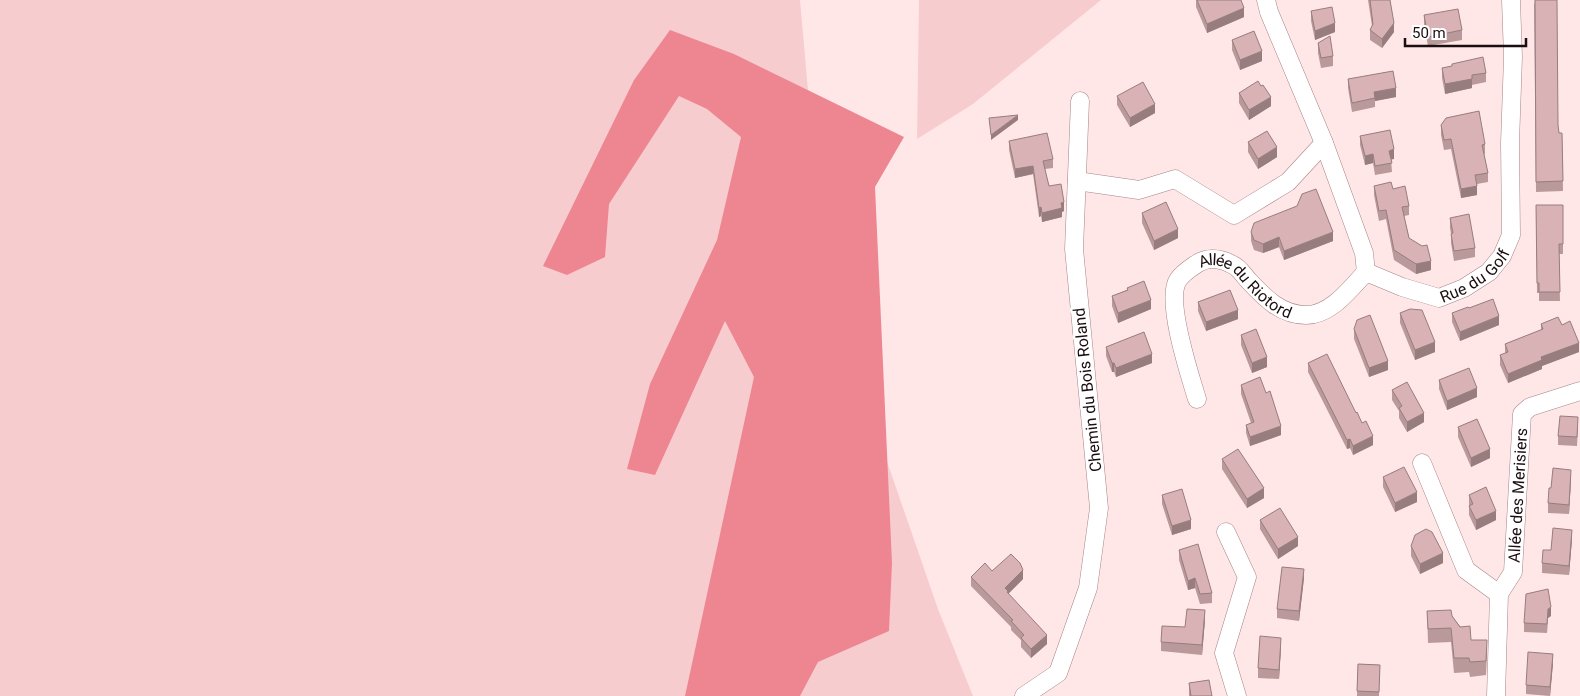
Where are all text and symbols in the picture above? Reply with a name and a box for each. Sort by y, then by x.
scale bar [1405,15,1526,47]
text: 50 m [1412,24,1446,42]
street label: Rue du Golf [1437,246,1514,307]
street label: Allée du Riotord [1196,250,1295,322]
street label: Chemin du Bois Roland [1069,307,1106,473]
street label: Allée des Merisiers [1505,427,1531,563]

